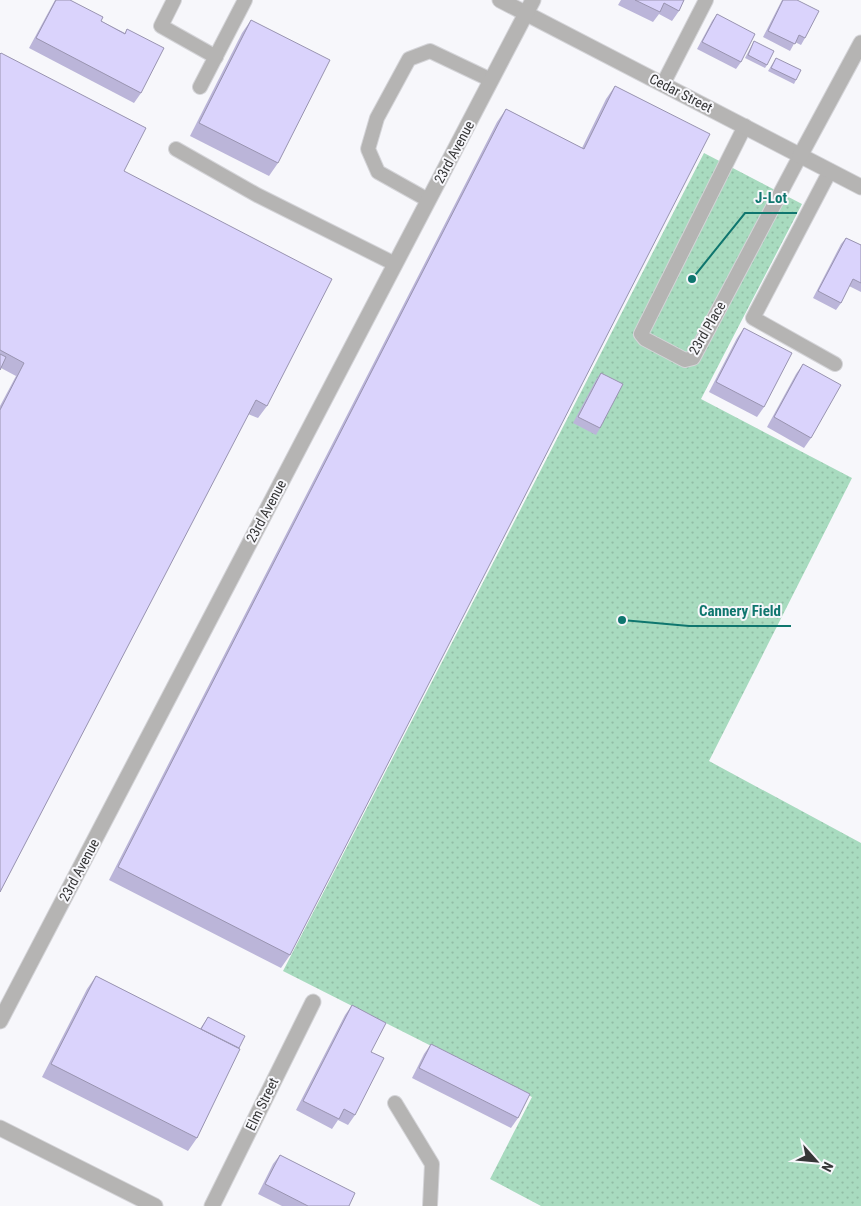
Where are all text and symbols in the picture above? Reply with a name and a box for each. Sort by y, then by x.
street label: Cedar Street [647,70,715,116]
street label: 23rd Avenue [431,118,477,186]
callout: J-Lot [745,183,797,213]
text: J-Lot [755,189,787,207]
street label: 23rd Place [685,298,729,357]
street label: 23rd Avenue [243,477,289,545]
callout: Cannery Field [689,596,791,626]
text: Cannery Field [699,602,781,620]
street label: 23rd Avenue [56,836,102,904]
street label: Elm Street [242,1075,282,1133]
north arrow [791,1136,841,1186]
text: N [819,1159,837,1174]

